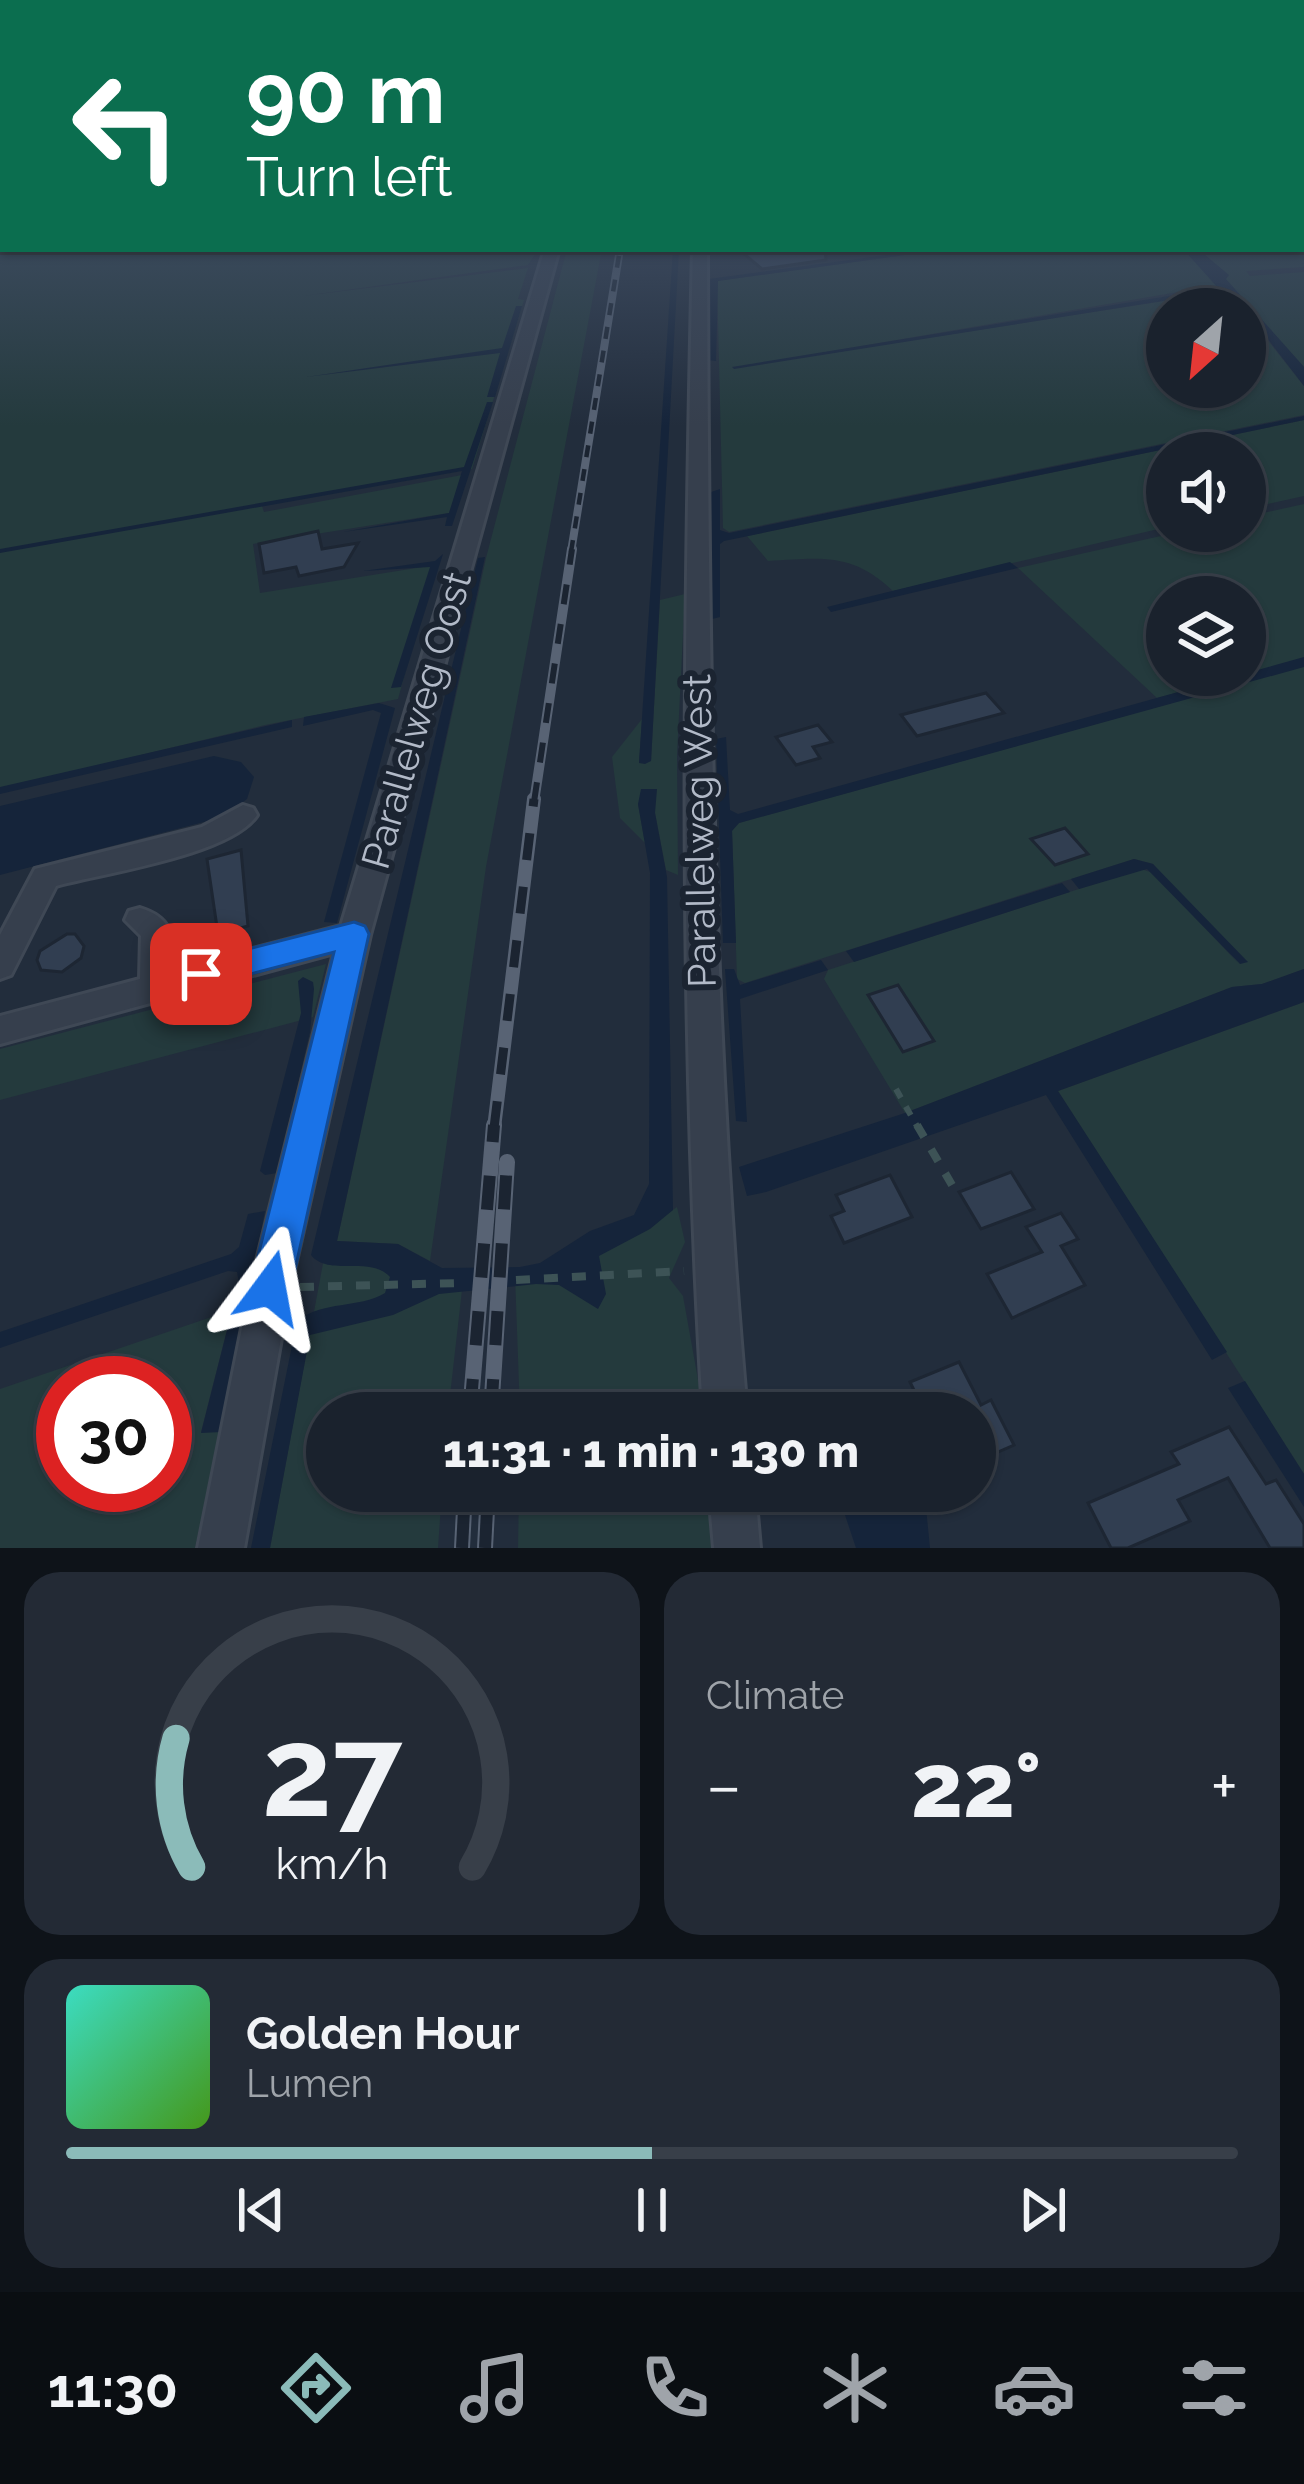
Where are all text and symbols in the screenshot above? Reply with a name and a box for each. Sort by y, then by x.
text: 90 m [246,44,445,143]
icon: left [48,48,204,204]
text: Turn left [246,145,453,209]
north arrow [1146,288,1266,408]
map controls [1146,288,1266,696]
button: sound [1146,432,1266,552]
street label: Parallelweg Oost [352,566,480,874]
button: layers [1146,576,1266,696]
street label: Parallelweg West [673,674,725,988]
pin [150,923,252,1025]
icon: arrive [168,941,234,1007]
position arrow [207,1225,333,1351]
speed limit sign: 30 [36,1356,192,1512]
text: 11:31 · 1 min · 130 m [443,1425,859,1478]
text: Climate [706,1672,844,1718]
text: 27 [262,1699,403,1845]
text: 22° [911,1732,1041,1838]
text: − [706,1747,742,1824]
text: + [1211,1747,1238,1824]
text: km/h [275,1838,389,1888]
text: Golden Hour [246,2007,520,2060]
text: Lumen [246,2060,373,2106]
icon: previous [228,2177,294,2243]
icon: pause [619,2177,685,2243]
icon: next [1010,2177,1076,2243]
icon: directions [274,2346,358,2430]
icon: music [453,2346,537,2430]
icon: phone [633,2346,717,2430]
icon: climate [813,2346,897,2430]
icon: car [992,2346,1076,2430]
icon: filters [1172,2346,1256,2430]
text: 11:30 [48,2356,178,2420]

